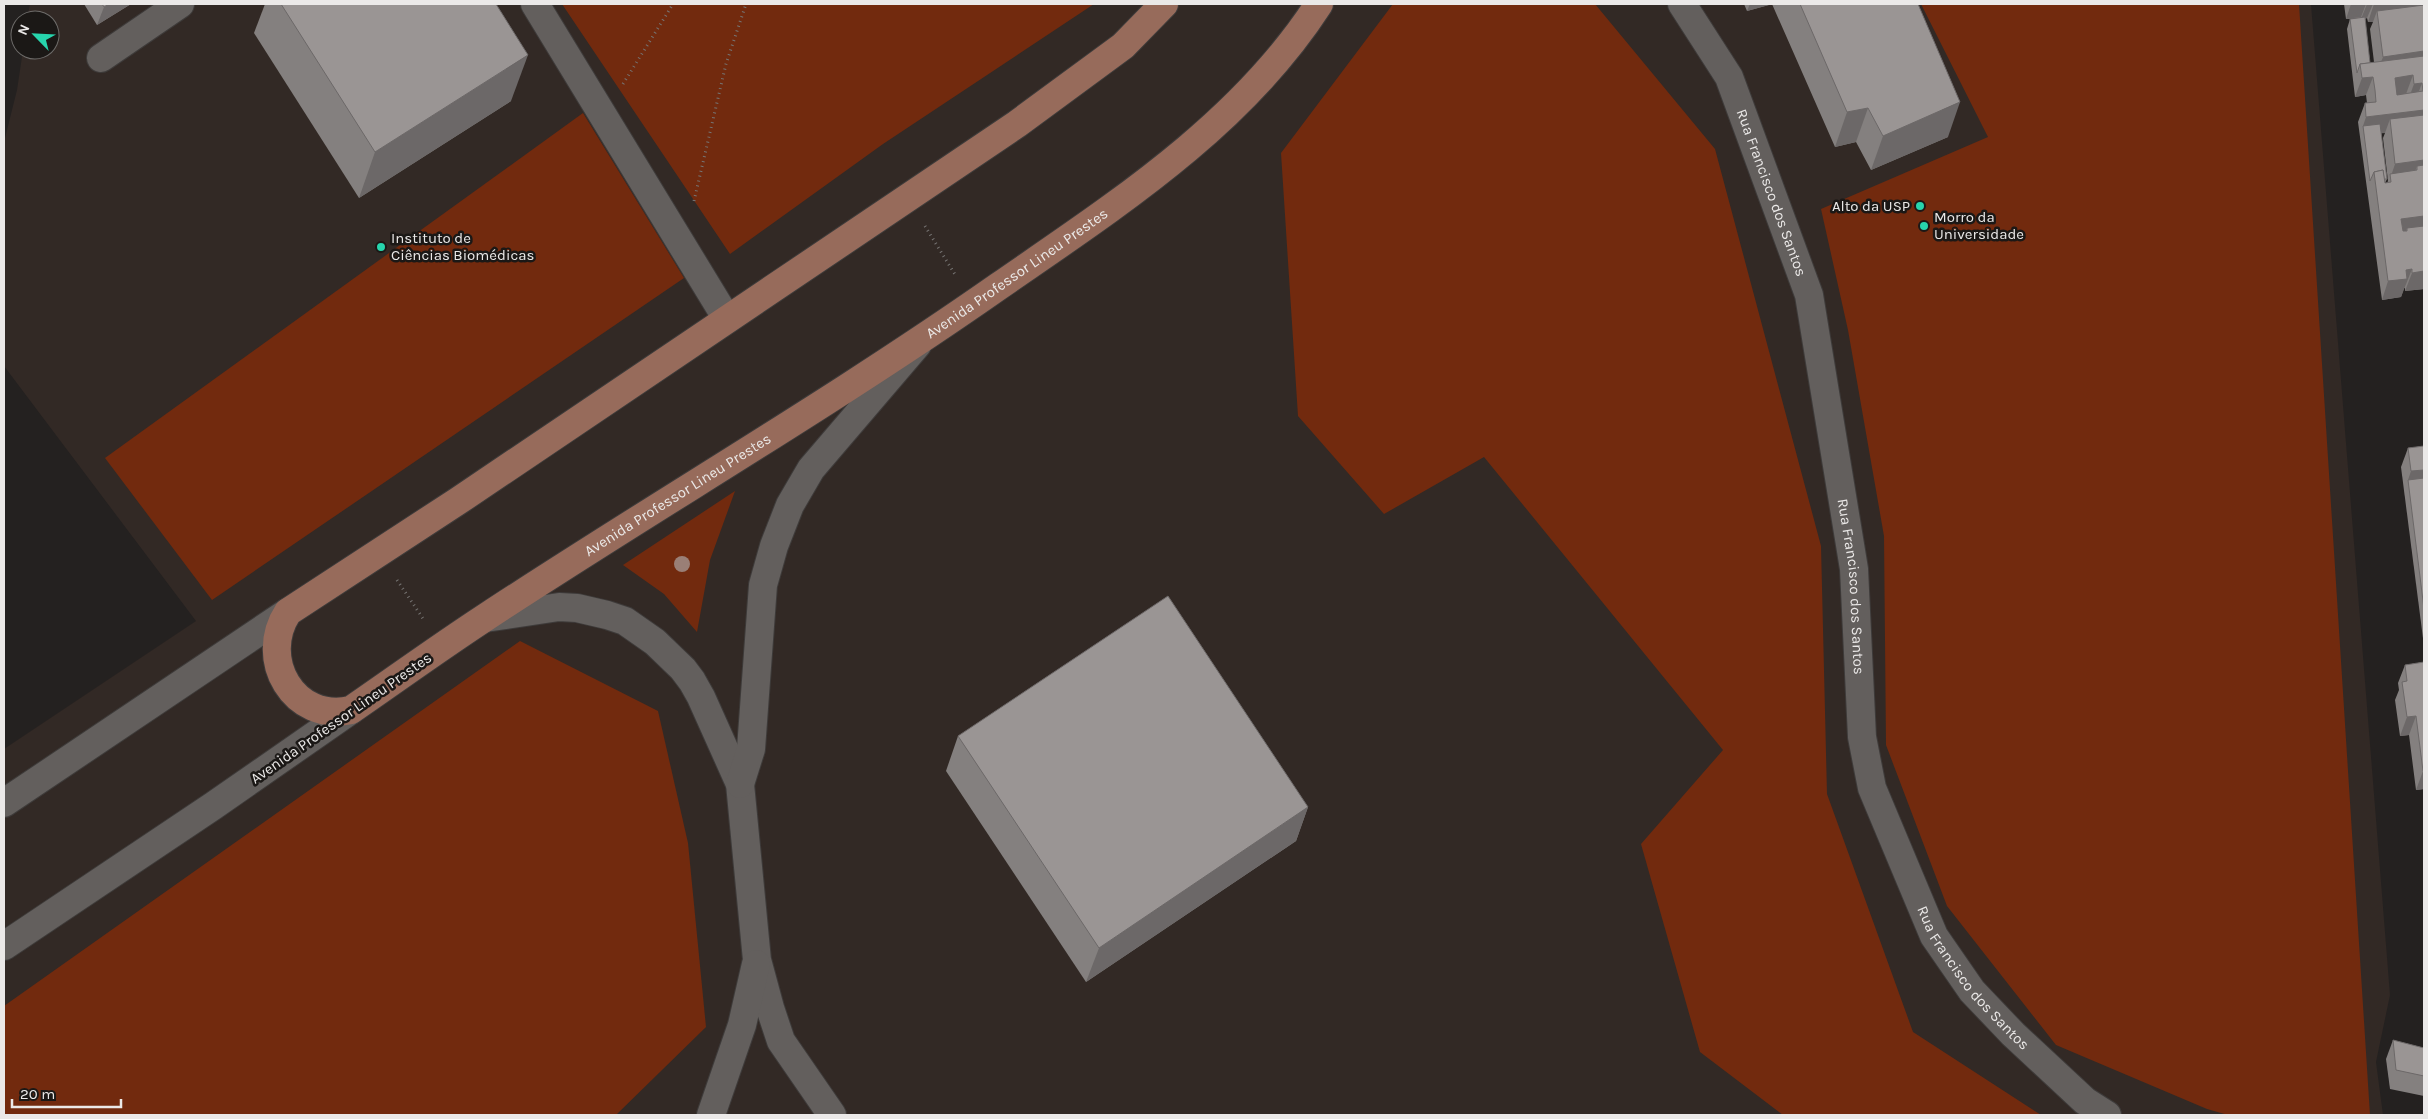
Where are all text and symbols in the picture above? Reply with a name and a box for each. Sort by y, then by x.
north arrow [10,10,60,60]
text: N [14,22,33,38]
street label: Rua Francisco dos Santos [1732,106,1810,279]
place label: Alto da USP [1832,197,1910,215]
marker: Alto da USP [1914,200,1926,212]
street label: Avenida Professor Lineu Prestes [922,204,1111,342]
place label: Morro da Universidade [1934,208,2024,243]
marker: Morro da Universidade [1918,220,1930,232]
place label: Instituto de Ciências Biomédicas [391,229,534,264]
marker: Instituto de Ciências Biomédicas [375,241,387,253]
street label: Avenida Professor Lineu Prestes [581,429,774,560]
street label: Rua Francisco dos Santos [1834,497,1868,675]
street label: Avenida Professor Lineu Prestes [247,648,435,788]
street label: Rua Francisco dos Santos [1913,903,2033,1053]
scale bar [12,1076,121,1108]
text: 20 m [20,1085,55,1103]

